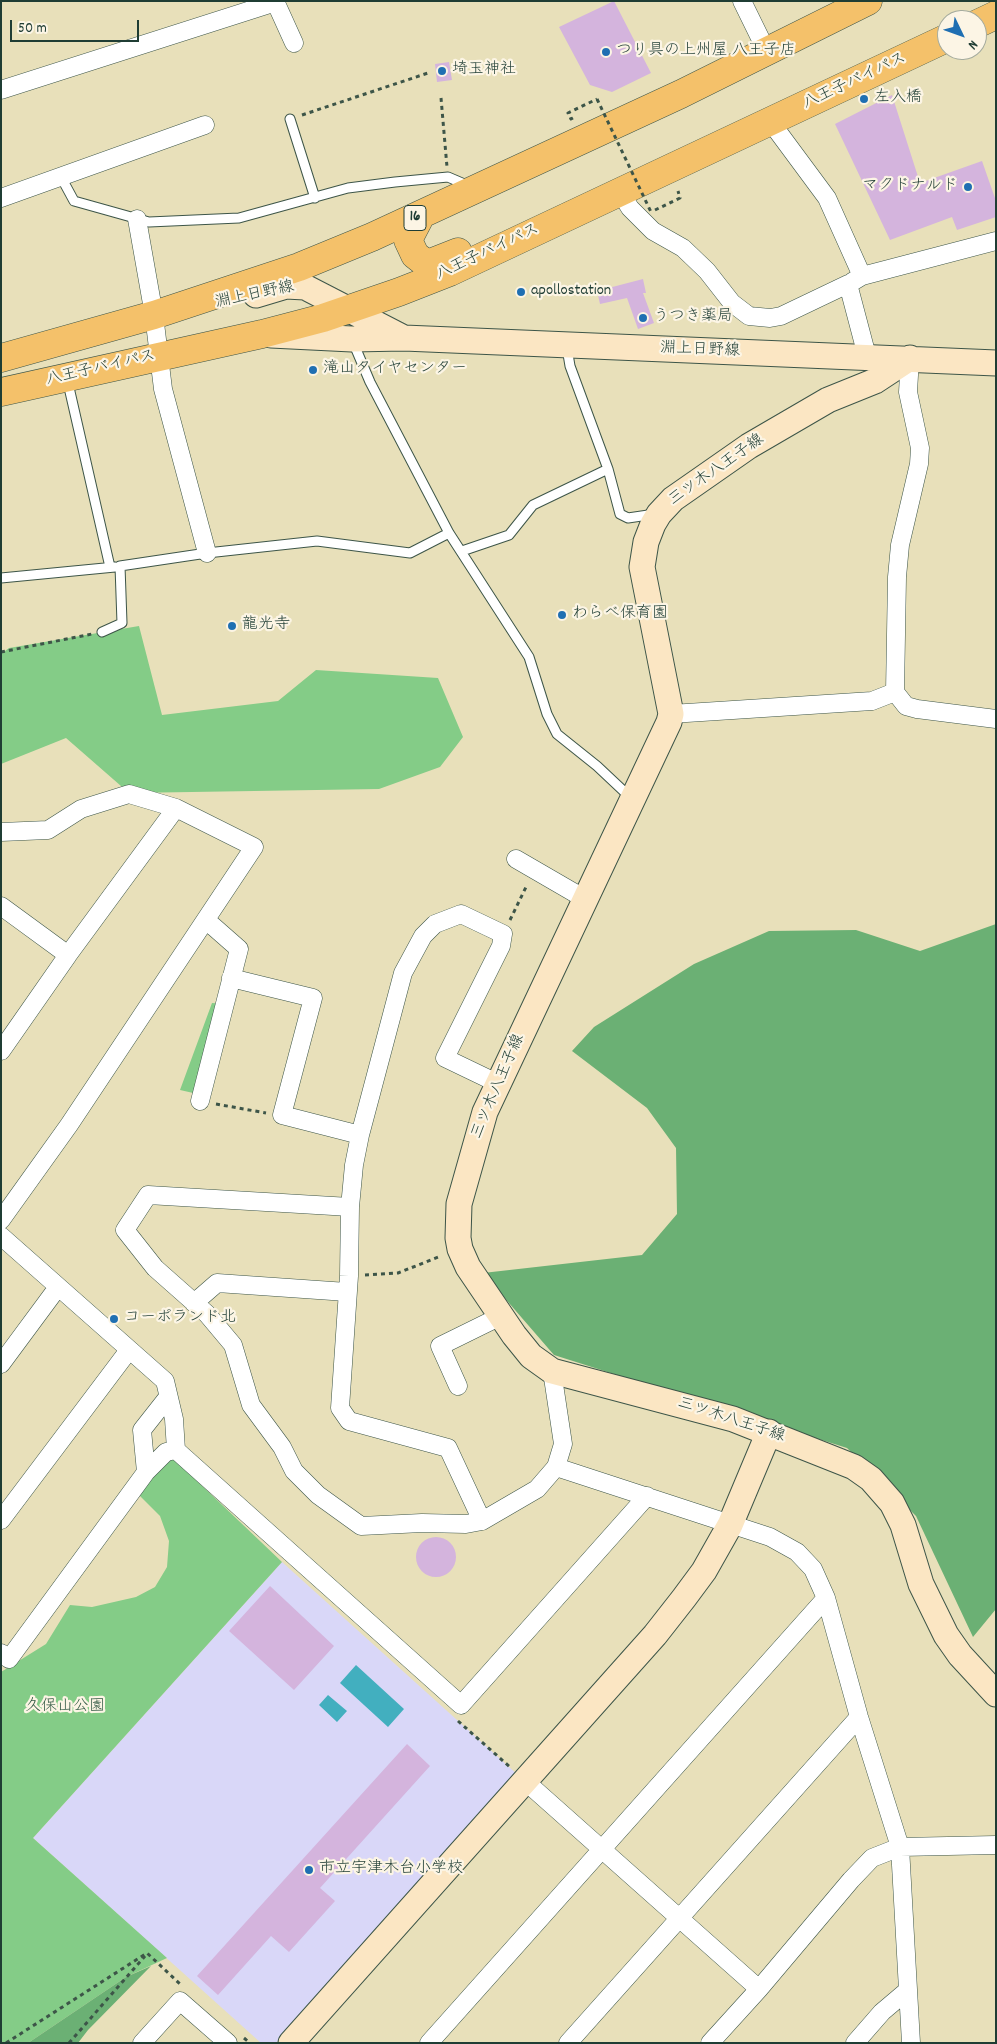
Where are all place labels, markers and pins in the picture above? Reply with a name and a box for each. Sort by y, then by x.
place label: つり具の上州屋 八王子店 [616,42,796,62]
marker: つり具の上州屋 八王子店 [600,46,612,58]
place label: 埼玉神社 [452,61,516,81]
marker: 埼玉神社 [436,65,448,77]
place label: 左入橋 [874,89,922,109]
marker: 左入橋 [858,93,870,105]
place label: マクドナルド [862,177,958,197]
marker: マクドナルド [962,181,974,193]
place label: apollostation [531,282,611,302]
marker: apollostation [515,286,527,298]
place label: うつき薬局 [653,308,733,328]
marker: うつき薬局 [637,312,649,324]
place label: 滝山タイヤセンター [323,360,467,380]
marker: 滝山タイヤセンター [307,364,319,376]
place label: わらべ保育園 [572,605,668,625]
marker: わらべ保育園 [556,609,568,621]
place label: 龍光寺 [242,616,290,636]
marker: 龍光寺 [226,620,238,632]
place label: コーポランド北 [124,1309,236,1329]
marker: コーポランド北 [108,1313,120,1325]
place label: 市立宇津木台小学校 [319,1860,463,1880]
marker: 市立宇津木台小学校 [303,1864,315,1876]

